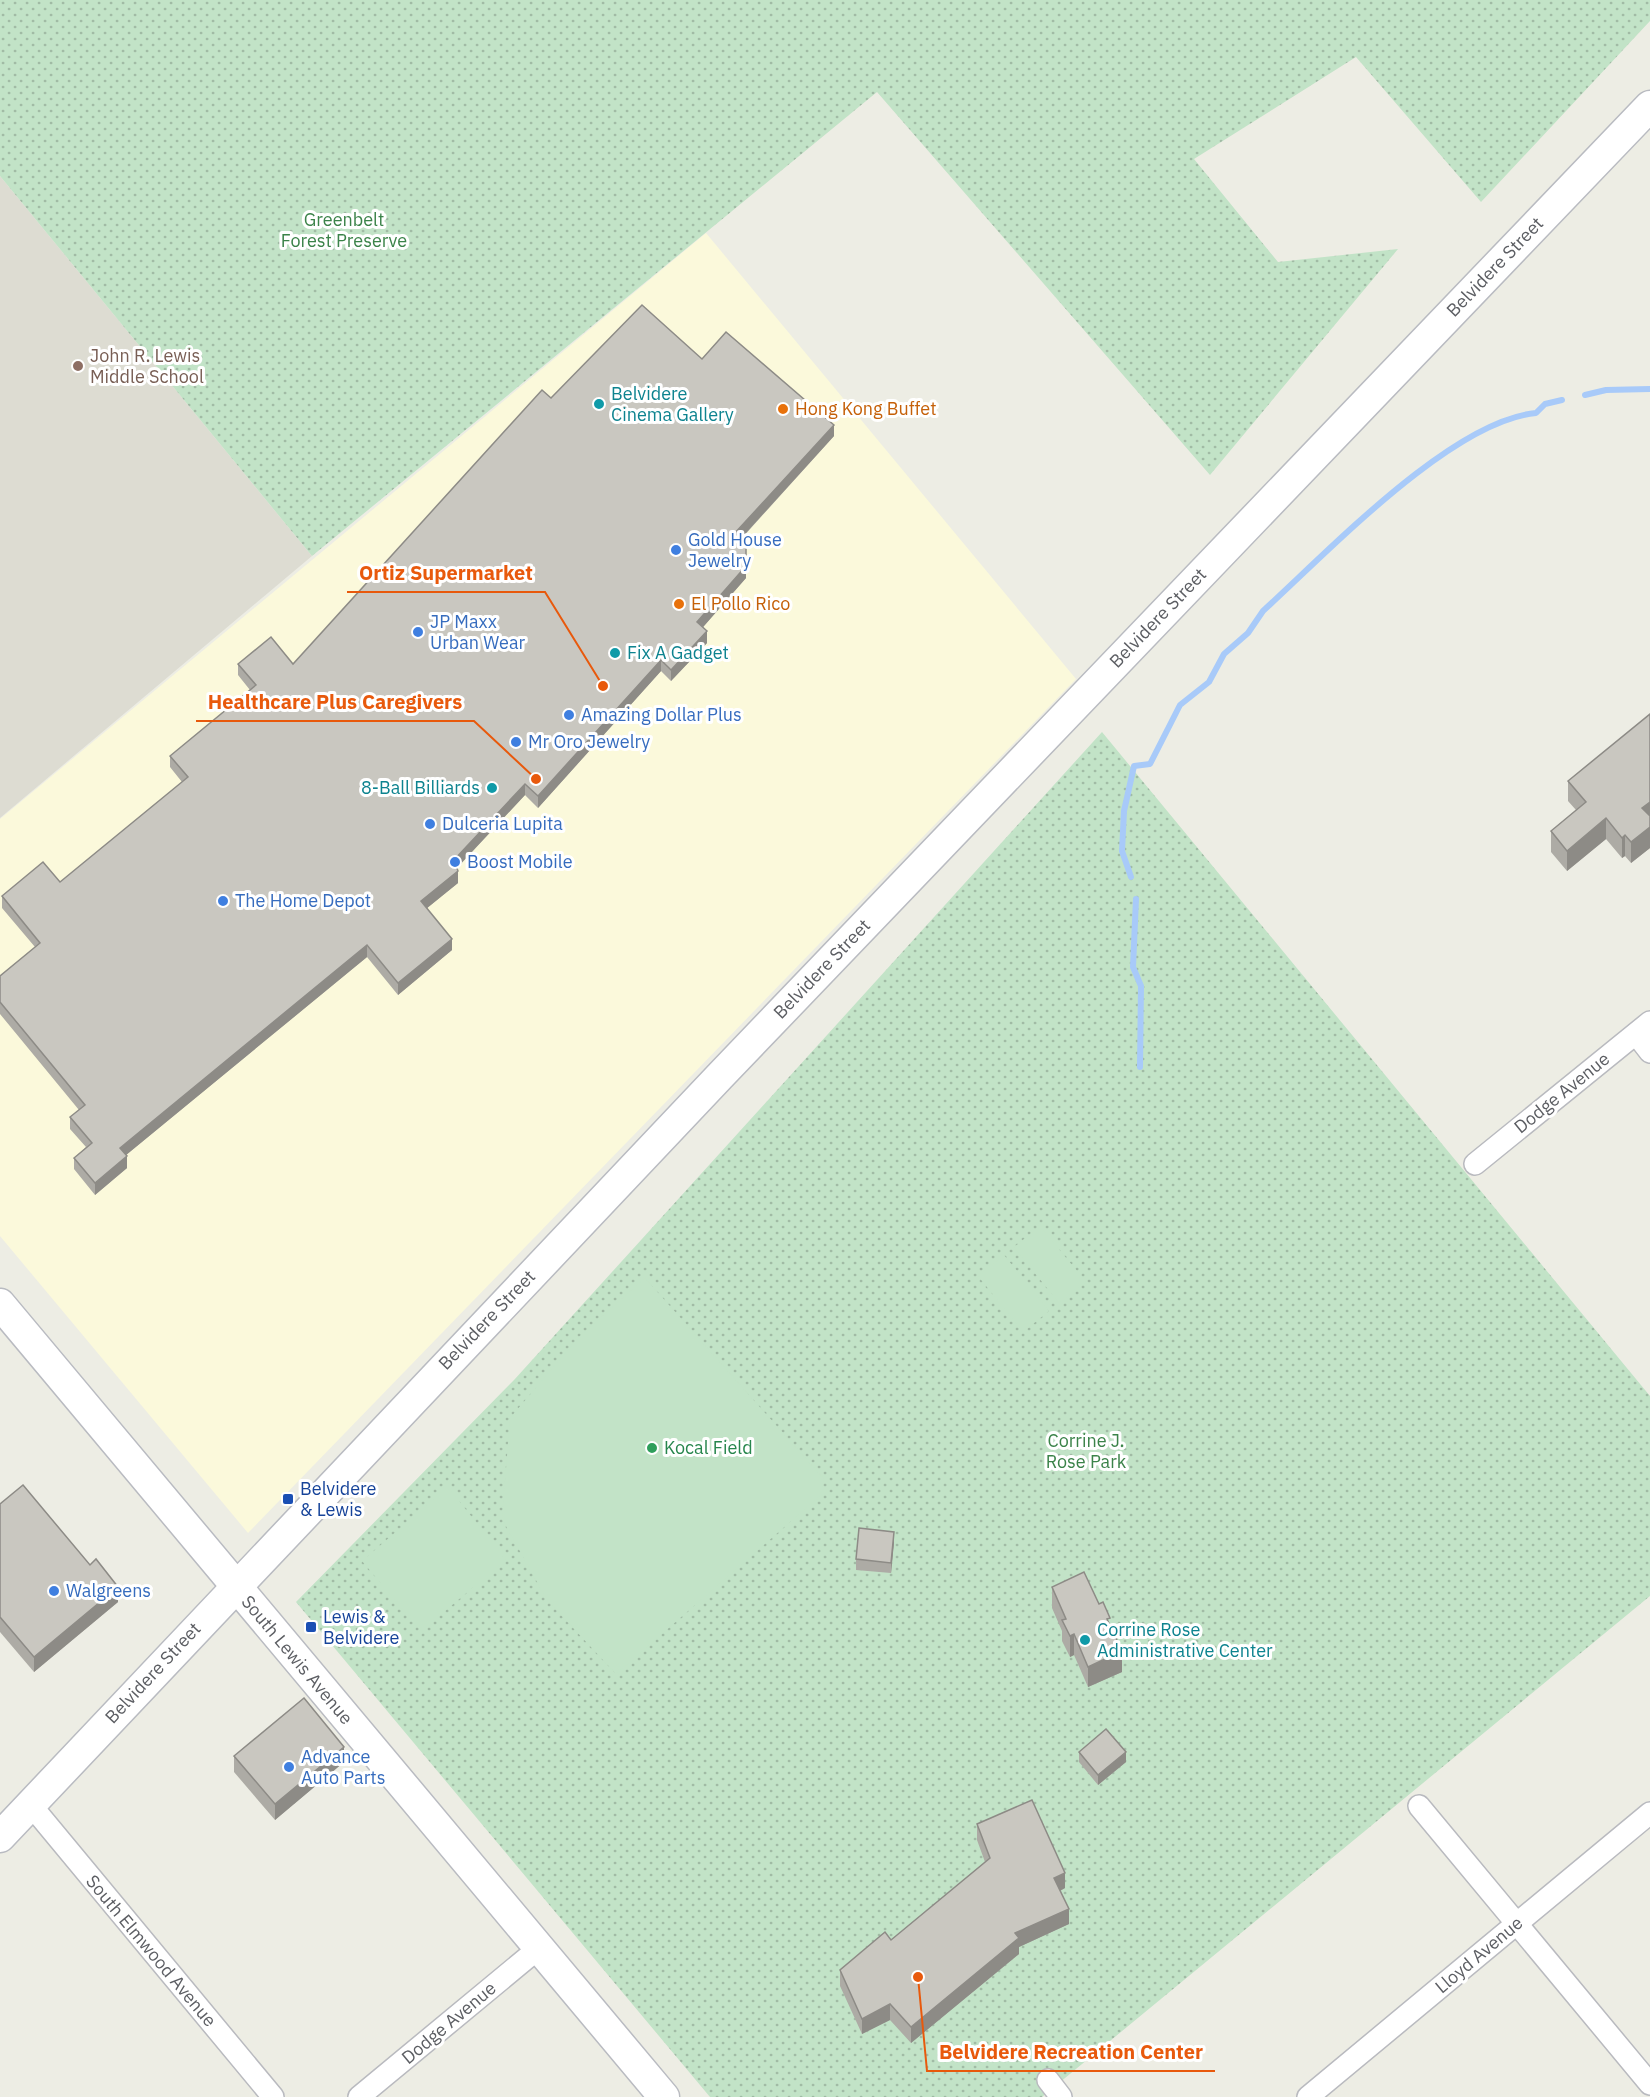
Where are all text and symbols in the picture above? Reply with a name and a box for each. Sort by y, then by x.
park label: Greenbelt Forest Preserve [281,208,407,252]
street label: Belvidere Street [1441,212,1548,321]
place label: John R. Lewis Middle School [90,344,204,388]
marker: John R. Lewis Middle School [71,359,85,373]
place label: Belvidere Cinema Gallery [611,382,734,426]
marker: Belvidere Cinema Gallery [592,397,606,411]
place label: Hong Kong Buffet [795,397,937,420]
marker: Hong Kong Buffet [776,402,790,416]
place label: Gold House Jewelry [688,528,782,572]
marker: Gold House Jewelry [669,543,683,557]
callout: Ortiz Supermarket [347,554,545,592]
text: Ortiz Supermarket [359,559,533,586]
street label: Belvidere Street [1104,563,1211,672]
place label: El Pollo Rico [691,592,790,615]
marker: El Pollo Rico [672,597,686,611]
place label: JP Maxx Urban Wear [430,610,526,654]
marker: JP Maxx Urban Wear [411,625,425,639]
place label: Fix A Gadget [627,641,729,664]
marker: Fix A Gadget [608,646,622,660]
callout: Healthcare Plus Caregivers [196,683,474,721]
text: Healthcare Plus Caregivers [208,688,462,715]
place label: Amazing Dollar Plus [581,703,742,726]
marker: Amazing Dollar Plus [562,708,576,722]
place label: Mr Oro Jewelry [528,730,650,753]
marker: Mr Oro Jewelry [509,735,523,749]
place label: 8-Ball Billiards [361,776,480,799]
marker: 8-Ball Billiards [485,781,499,795]
place label: Dulceria Lupita [442,812,563,835]
marker: Dulceria Lupita [423,817,437,831]
place label: Boost Mobile [467,850,573,873]
marker: Boost Mobile [448,855,462,869]
place label: The Home Depot [235,889,371,912]
marker: The Home Depot [216,894,230,908]
street label: Belvidere Street [768,914,875,1023]
street label: Dodge Avenue [1509,1047,1614,1138]
street label: Belvidere Street [433,1265,540,1374]
park label: Corrine J. Rose Park [1046,1429,1127,1473]
place label: Kocal Field [664,1436,753,1459]
marker: Kocal Field [645,1441,659,1455]
place label: Belvidere & Lewis [300,1477,377,1521]
marker: Belvidere & Lewis [281,1492,295,1506]
place label: Walgreens [66,1579,151,1602]
marker: Walgreens [47,1584,61,1598]
street label: South Lewis Avenue [237,1590,358,1729]
place label: Lewis & Belvidere [323,1605,400,1649]
street label: Belvidere Street [100,1617,205,1728]
place label: Corrine Rose Administrative Center [1097,1618,1273,1662]
marker: Lewis & Belvidere [304,1620,318,1634]
marker: Corrine Rose Administrative Center [1078,1633,1092,1647]
place label: Advance Auto Parts [301,1745,385,1789]
marker: Advance Auto Parts [282,1760,296,1774]
street label: South Elmwood Avenue [81,1870,222,2031]
street label: Lloyd Avenue [1430,1911,1527,1998]
street label: Dodge Avenue [397,1976,501,2069]
callout: Belvidere Recreation Center [927,2033,1215,2071]
text: Belvidere Recreation Center [939,2038,1203,2065]

